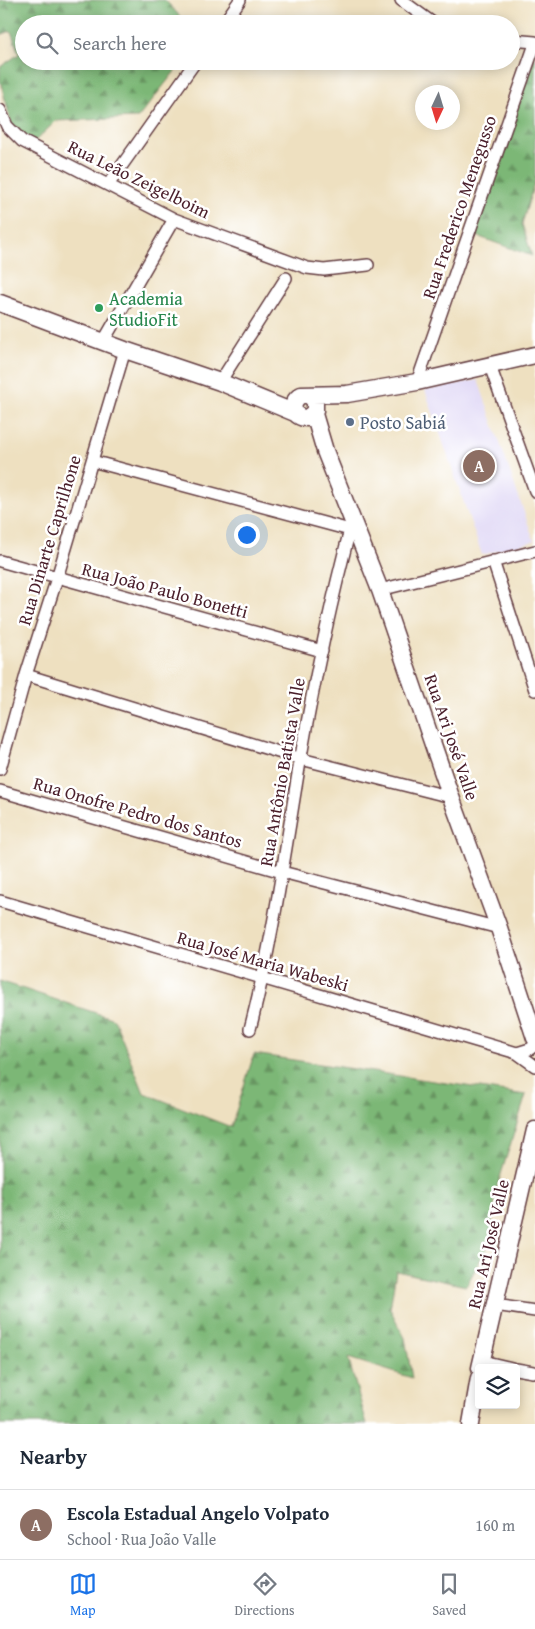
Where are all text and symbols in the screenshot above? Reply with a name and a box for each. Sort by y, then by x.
search box [15,15,520,70]
icon: search [33,29,61,57]
text: Search here [73,29,167,57]
north arrow [415,85,460,130]
street label: Rua Frederico Menegusso [415,112,503,302]
street label: Rua Leão Zeigelboim [63,133,215,225]
place label: Academia StudioFit [109,285,183,333]
marker: Academia StudioFit [93,302,105,314]
place label: Posto Sabiá [360,409,446,436]
marker: Posto Sabiá [344,416,356,428]
pin: A [463,447,495,485]
street label: Rua Dinarte Caprilhone [10,452,88,628]
your location [234,522,260,548]
street label: Rua João Paulo Bonetti [79,555,251,625]
street label: Rua Ari José Valle [418,670,486,804]
street label: Rua Antônio Batista Valle [252,675,312,869]
street label: Rua Onofre Pedro dos Santos [30,769,246,855]
street label: Rua José Maria Wabeski [174,924,352,998]
street label: Rua Ari José Valle [460,1177,516,1311]
map controls [475,1364,520,1409]
button: layers [475,1364,520,1409]
text: Nearby [20,1441,87,1472]
text: Escola Estadual Angelo Volpato [67,1499,329,1527]
text: A [31,1513,41,1537]
text: 160 m [475,1513,515,1537]
text: School · Rua João Valle [67,1527,216,1551]
tab: Map [69,1570,97,1620]
tab: Directions [234,1570,295,1620]
tab: Saved [432,1570,466,1620]

